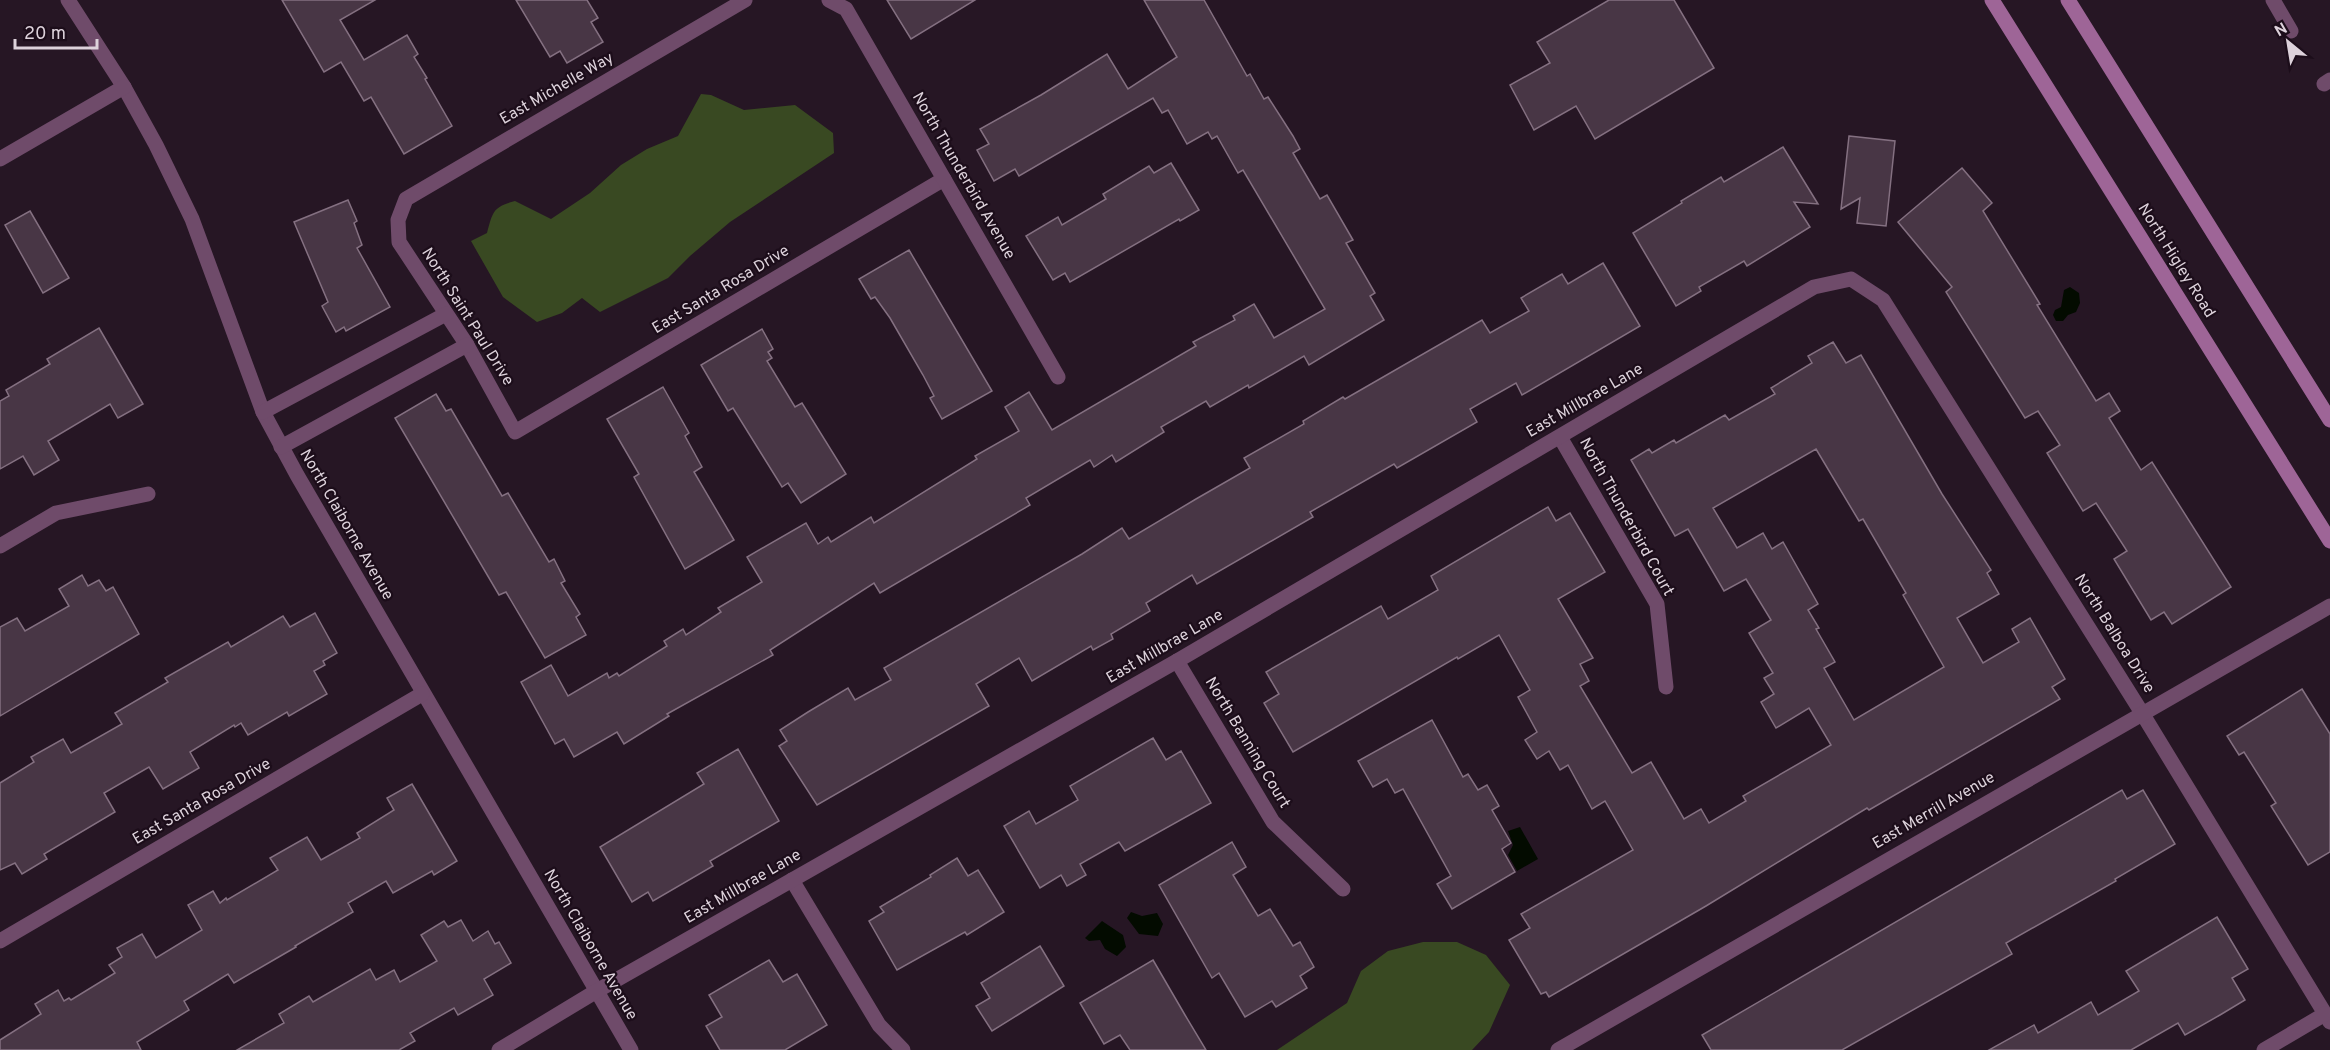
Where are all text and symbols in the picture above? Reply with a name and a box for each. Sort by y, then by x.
scale bar [15,12,98,50]
north arrow [2258,12,2318,72]
text: N [2272,19,2291,42]
text: 20 m [24,23,66,46]
street label: East Michelle Way [496,48,618,130]
street label: North Thunderbird Avenue [907,89,1019,263]
street label: North Higley Road [2133,200,2219,322]
street label: East Santa Rosa Drive [649,241,793,339]
street label: North Saint Paul Drive [416,244,518,390]
street label: East Millbrae Lane [1523,359,1647,443]
street label: North Thunderbird Court [1574,434,1678,600]
street label: North Claiborne Avenue [295,446,397,604]
street label: North Balboa Drive [2069,571,2159,697]
street label: East Millbrae Lane [1103,605,1227,689]
street label: North Banning Court [1200,674,1294,812]
street label: East Santa Rosa Drive [129,754,275,850]
street label: East Merrill Avenue [1869,768,1999,854]
street label: East Millbrae Lane [681,845,805,929]
street label: North Claiborne Avenue [539,866,641,1024]

